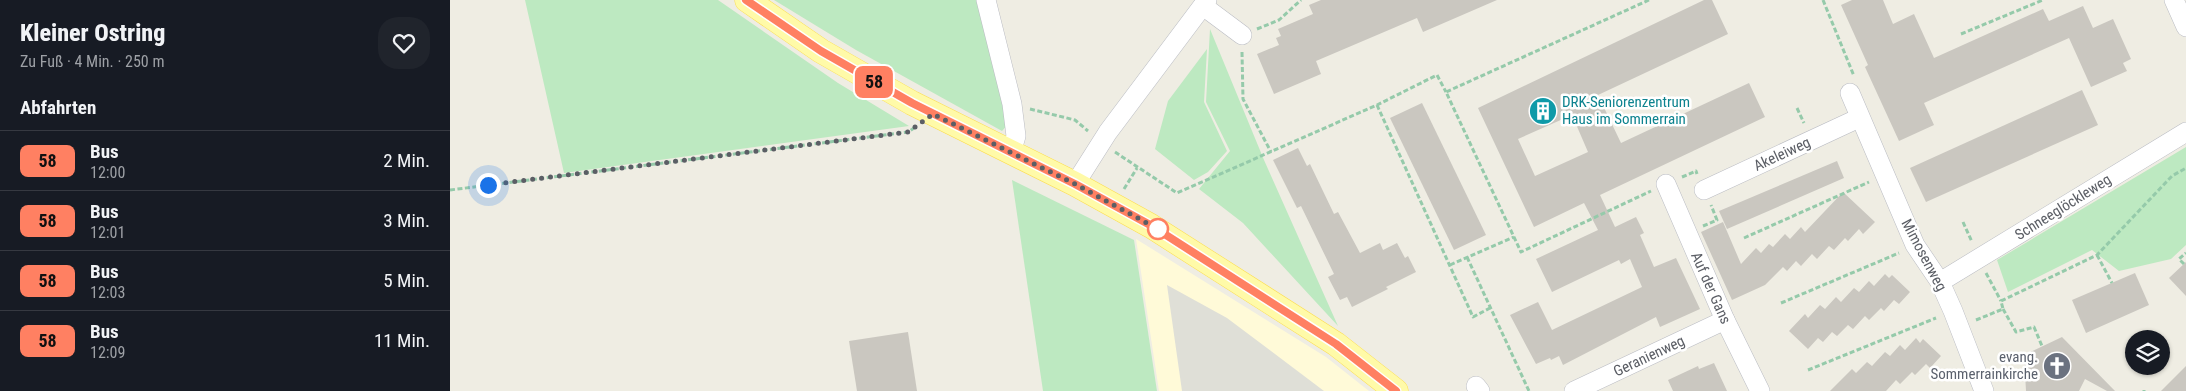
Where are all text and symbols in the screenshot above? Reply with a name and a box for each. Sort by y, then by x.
button: heart [378,17,430,69]
text: Kleiner Ostring [20,19,165,47]
text: Zu Fuß · 4 Min. · 250 m [20,52,164,71]
line badge: 58 [852,66,896,98]
text: 58 [865,71,883,92]
place label: DRK-Seniorenzentrum Haus im Sommerrain [1562,93,1690,128]
text: Abfahrten [20,96,96,119]
building icon: DRK-Seniorenzentrum Haus im Sommerrain [1528,96,1558,126]
street label: Akeleiweg [1751,133,1813,175]
text: Bus [90,140,119,163]
text: 2 Min. [383,149,430,172]
text: 58 [38,150,57,171]
text: 12:00 [90,163,125,182]
street label: Schneeglöckleweg [2012,170,2114,244]
your location [476,173,501,198]
text: Bus [90,200,119,223]
text: 3 Min. [383,209,430,232]
text: 58 [38,210,57,231]
street label: Mimosenweg [1898,216,1950,294]
unlabelled marker [1147,218,1169,240]
text: 12:01 [90,223,125,242]
street label: Auf der Gans [1687,249,1735,327]
text: Bus [90,260,119,283]
text: 5 Min. [383,269,430,292]
text: 58 [38,270,57,291]
text: 12:03 [90,283,125,302]
text: Bus [90,320,119,343]
text: 11 Min. [374,329,430,352]
text: 58 [38,330,57,351]
map controls [2125,330,2170,375]
button: layers [2125,330,2170,375]
street label: Geranienweg [1611,332,1687,380]
text: 12:09 [90,343,125,362]
place label: evang. Sommerrainkirche [1930,348,2038,383]
church icon: evang. Sommerrainkirche [2042,351,2072,381]

